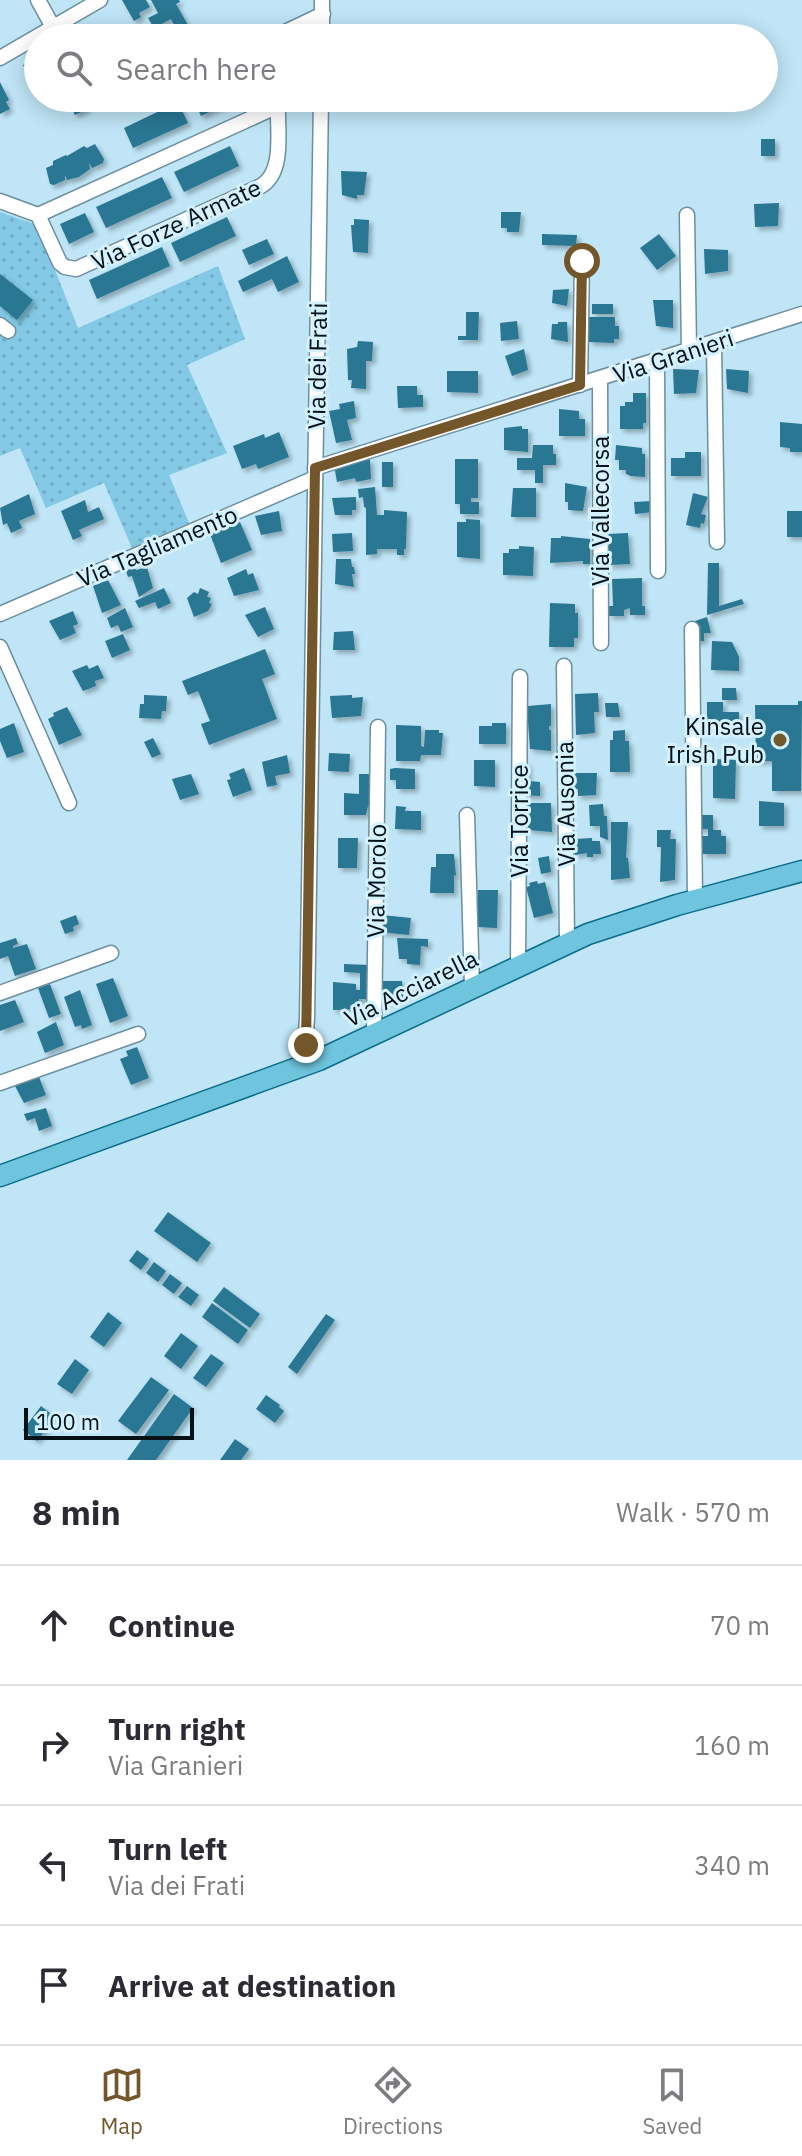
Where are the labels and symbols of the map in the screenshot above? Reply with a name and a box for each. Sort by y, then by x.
street label: Via Forze Armate [86,171,266,277]
route start [564,243,600,279]
street label: Via dei Frati [300,302,334,430]
street label: Via Granieri [609,321,737,391]
street label: Via Vallecorsa [584,436,616,586]
street label: Via Tagliamento [72,498,242,594]
place label: Kinsale Irish Pub [667,710,764,770]
marker: Kinsale Irish Pub [771,731,789,749]
street label: Via Ausonia [548,741,582,867]
street label: Via Torrice [503,764,535,878]
street label: Via Morolo [359,824,393,938]
street label: Via Acciarella [339,942,483,1034]
route end [288,1027,324,1063]
scale bar [24,1404,194,1440]

